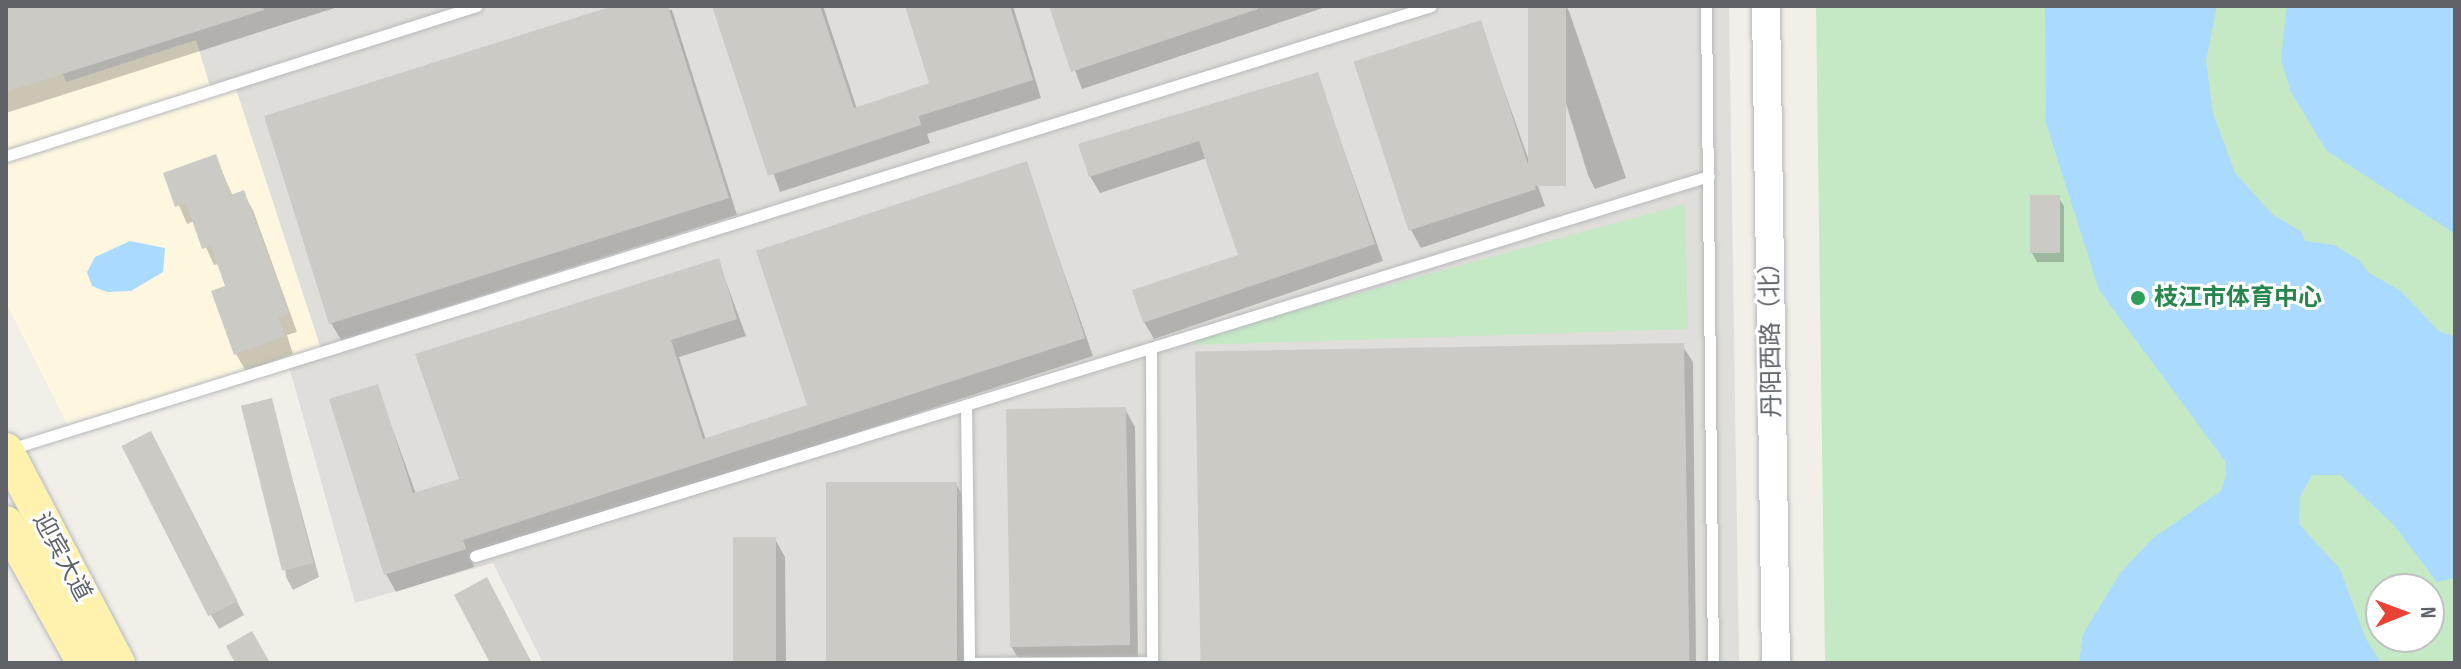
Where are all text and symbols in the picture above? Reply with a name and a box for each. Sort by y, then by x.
street label: 丹阳西路（北） [1755,250,1787,418]
place label: 枝江市体育中心 [2154,284,2322,312]
marker: 枝江市体育中心 [2129,289,2147,307]
street label: 迎宾大道 [27,508,97,606]
north arrow [2365,573,2445,653]
text: N [2414,606,2441,619]

